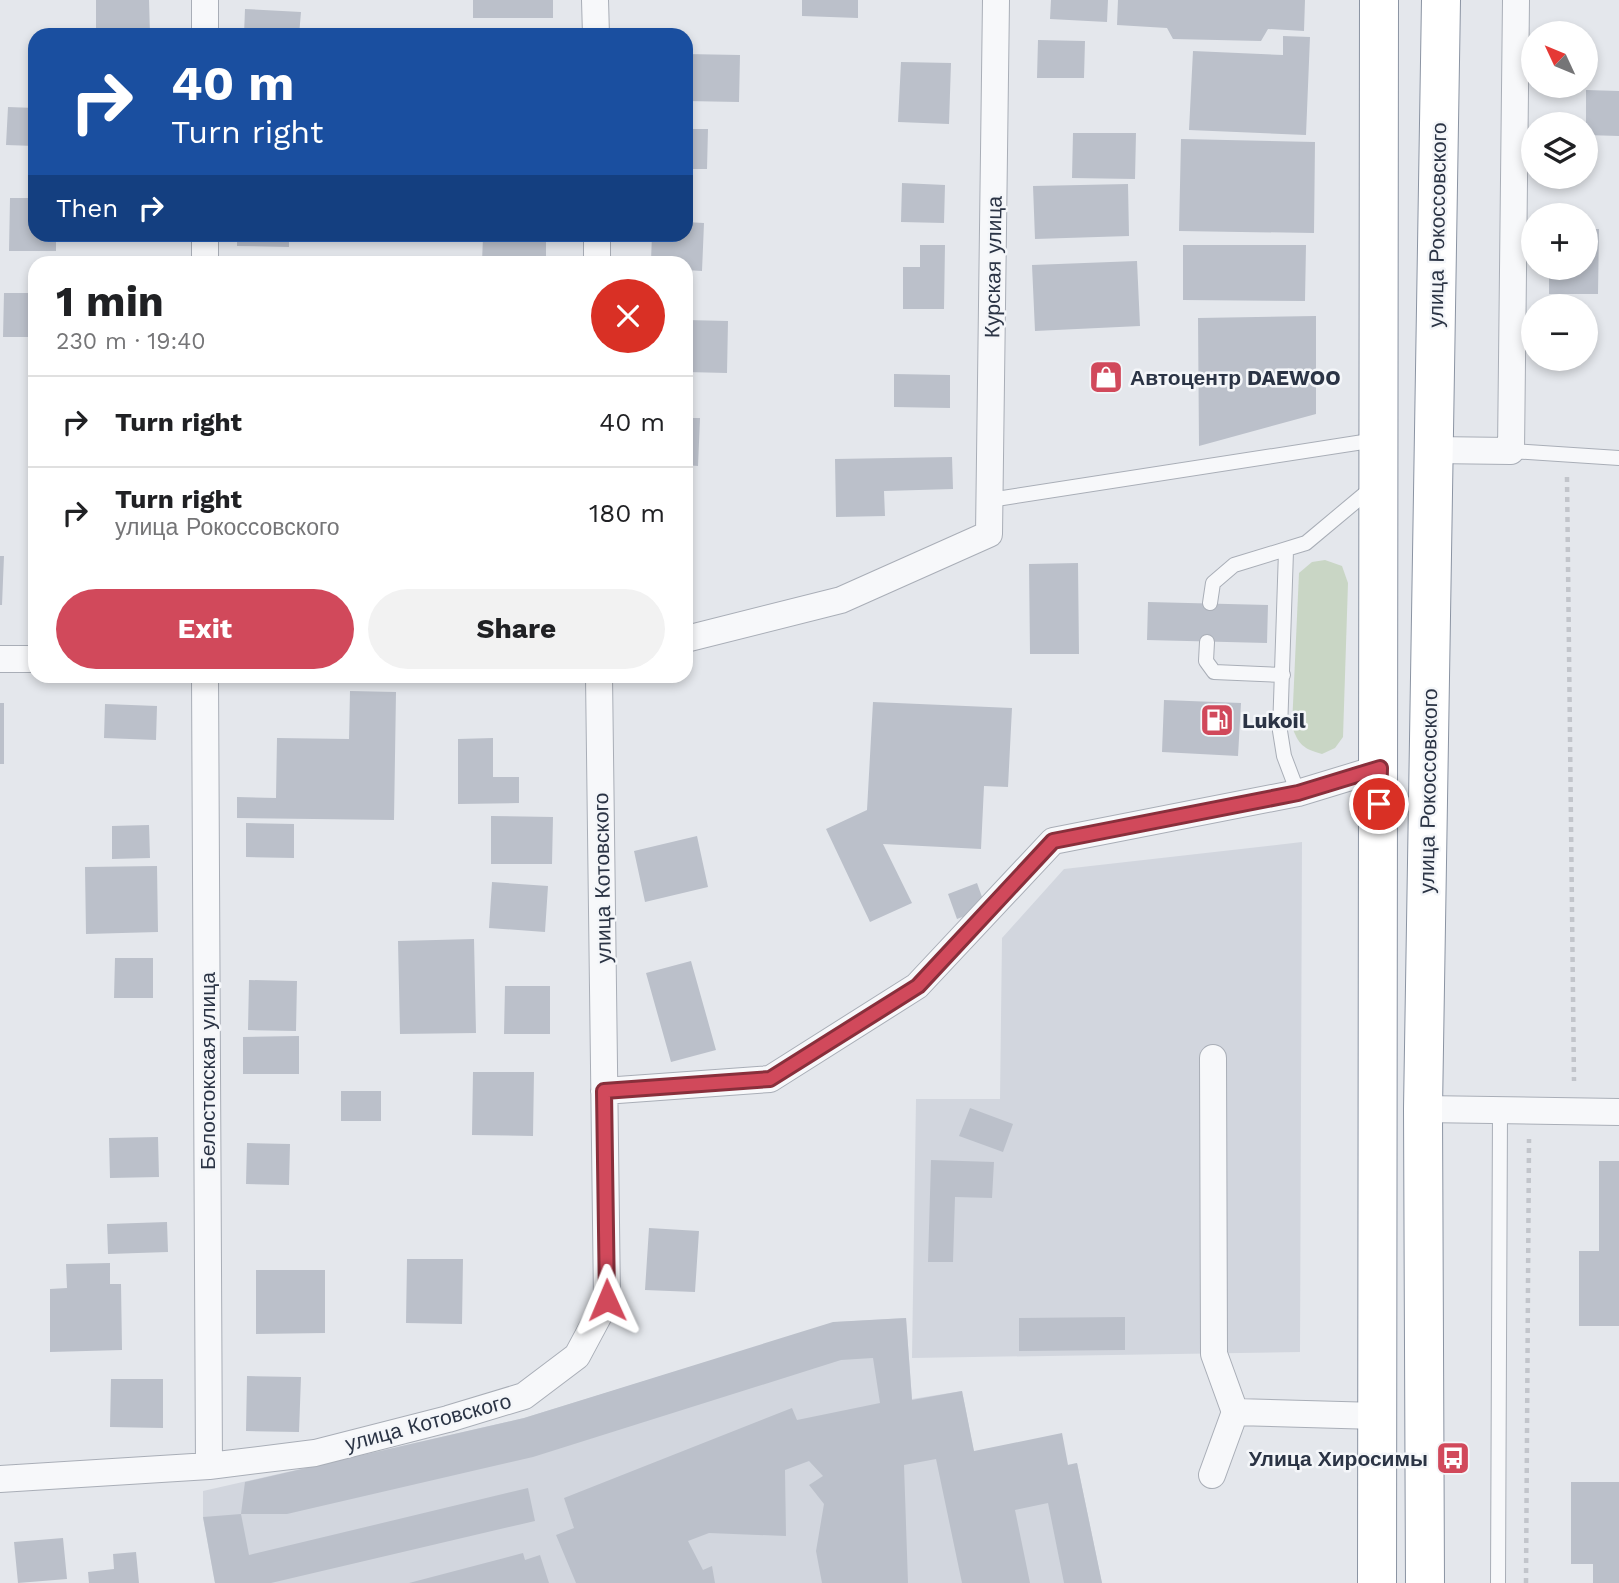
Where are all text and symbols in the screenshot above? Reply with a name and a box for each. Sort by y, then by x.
north arrow [1521,21,1598,98]
map controls [1521,21,1598,371]
text: 40 m [171,54,294,112]
icon: right [56,56,147,147]
button: layers [1521,112,1598,189]
text: Turn right [171,113,323,151]
street label: улица Рокоссовского [1423,122,1451,328]
icon: right [132,189,170,227]
text: Then [56,193,118,223]
street label: Курская улица [979,195,1007,338]
button: + [1521,203,1598,280]
text: 1 min [56,277,164,326]
button: close [591,279,665,353]
button: − [1521,294,1598,371]
text: 230 m · 19:40 [56,328,206,355]
shop icon: Автоцентр DAEWOO [1087,358,1125,396]
place label: Автоцентр DAEWOO [1130,365,1341,390]
icon: right [56,403,94,441]
text: Turn right [115,407,242,437]
text: 40 m [599,407,665,437]
text: Turn right [115,484,242,514]
icon: right [56,494,94,532]
text: 180 m [589,498,665,528]
text: улица Рокоссовского [115,514,340,541]
button: Exit [56,589,354,669]
button: Share [368,589,665,669]
street label: улица Рокоссовского [1414,688,1442,894]
fuel station icon: Lukoil [1198,701,1236,739]
place label: Lukoil [1242,708,1306,733]
pin [1349,774,1409,834]
icon: arrive [1360,785,1398,823]
street label: улица Котовского [588,792,616,964]
street label: Белостокская улица [195,972,220,1170]
position arrow [570,1263,644,1337]
street label: улица Котовского [342,1388,514,1456]
bus stop icon: Улица Хиросимы [1434,1439,1472,1477]
place label: Улица Хиросимы [1249,1446,1428,1471]

